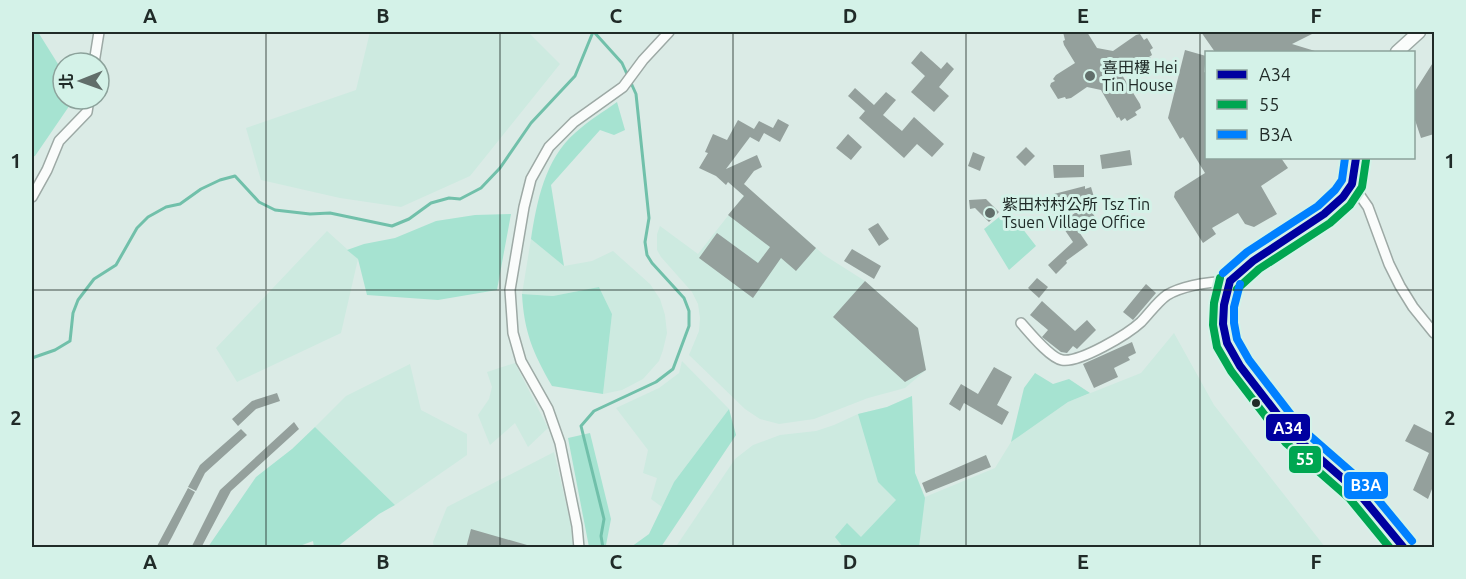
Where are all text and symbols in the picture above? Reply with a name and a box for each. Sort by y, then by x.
text: A [143,4,157,27]
text: B [376,4,390,27]
text: C [610,4,623,27]
text: D [843,4,857,27]
text: E [1077,4,1089,27]
text: F [1310,4,1322,27]
north arrow [51,51,111,111]
legend [1205,51,1415,159]
place label: 喜田樓 Hei Tin House [1102,58,1178,94]
text: A34 [1259,64,1291,84]
marker: 喜田樓 Hei Tin House [1083,69,1097,83]
text: 北 [57,73,75,89]
text: 55 [1259,94,1279,114]
text: B3A [1259,124,1293,144]
text: 1 [10,149,22,172]
text: 1 [1444,149,1456,172]
place label: 紫田村村公所 Tsz Tin Tsuen Village Office [1002,195,1150,231]
marker: 紫田村村公所 Tsz Tin Tsuen Village Office [983,206,997,220]
unlabelled marker [1250,397,1262,409]
text: 2 [10,406,22,429]
text: 2 [1444,406,1456,429]
line badge: A34 [1265,413,1311,442]
text: A34 [1273,419,1303,437]
line badge: 55 [1288,445,1322,474]
text: 55 [1296,450,1314,468]
line badge: B3A [1343,471,1389,500]
text: B3A [1351,476,1382,494]
text: A [143,550,157,573]
text: B [376,550,390,573]
text: C [610,550,623,573]
text: D [843,550,857,573]
text: E [1077,550,1089,573]
text: F [1310,550,1322,573]

